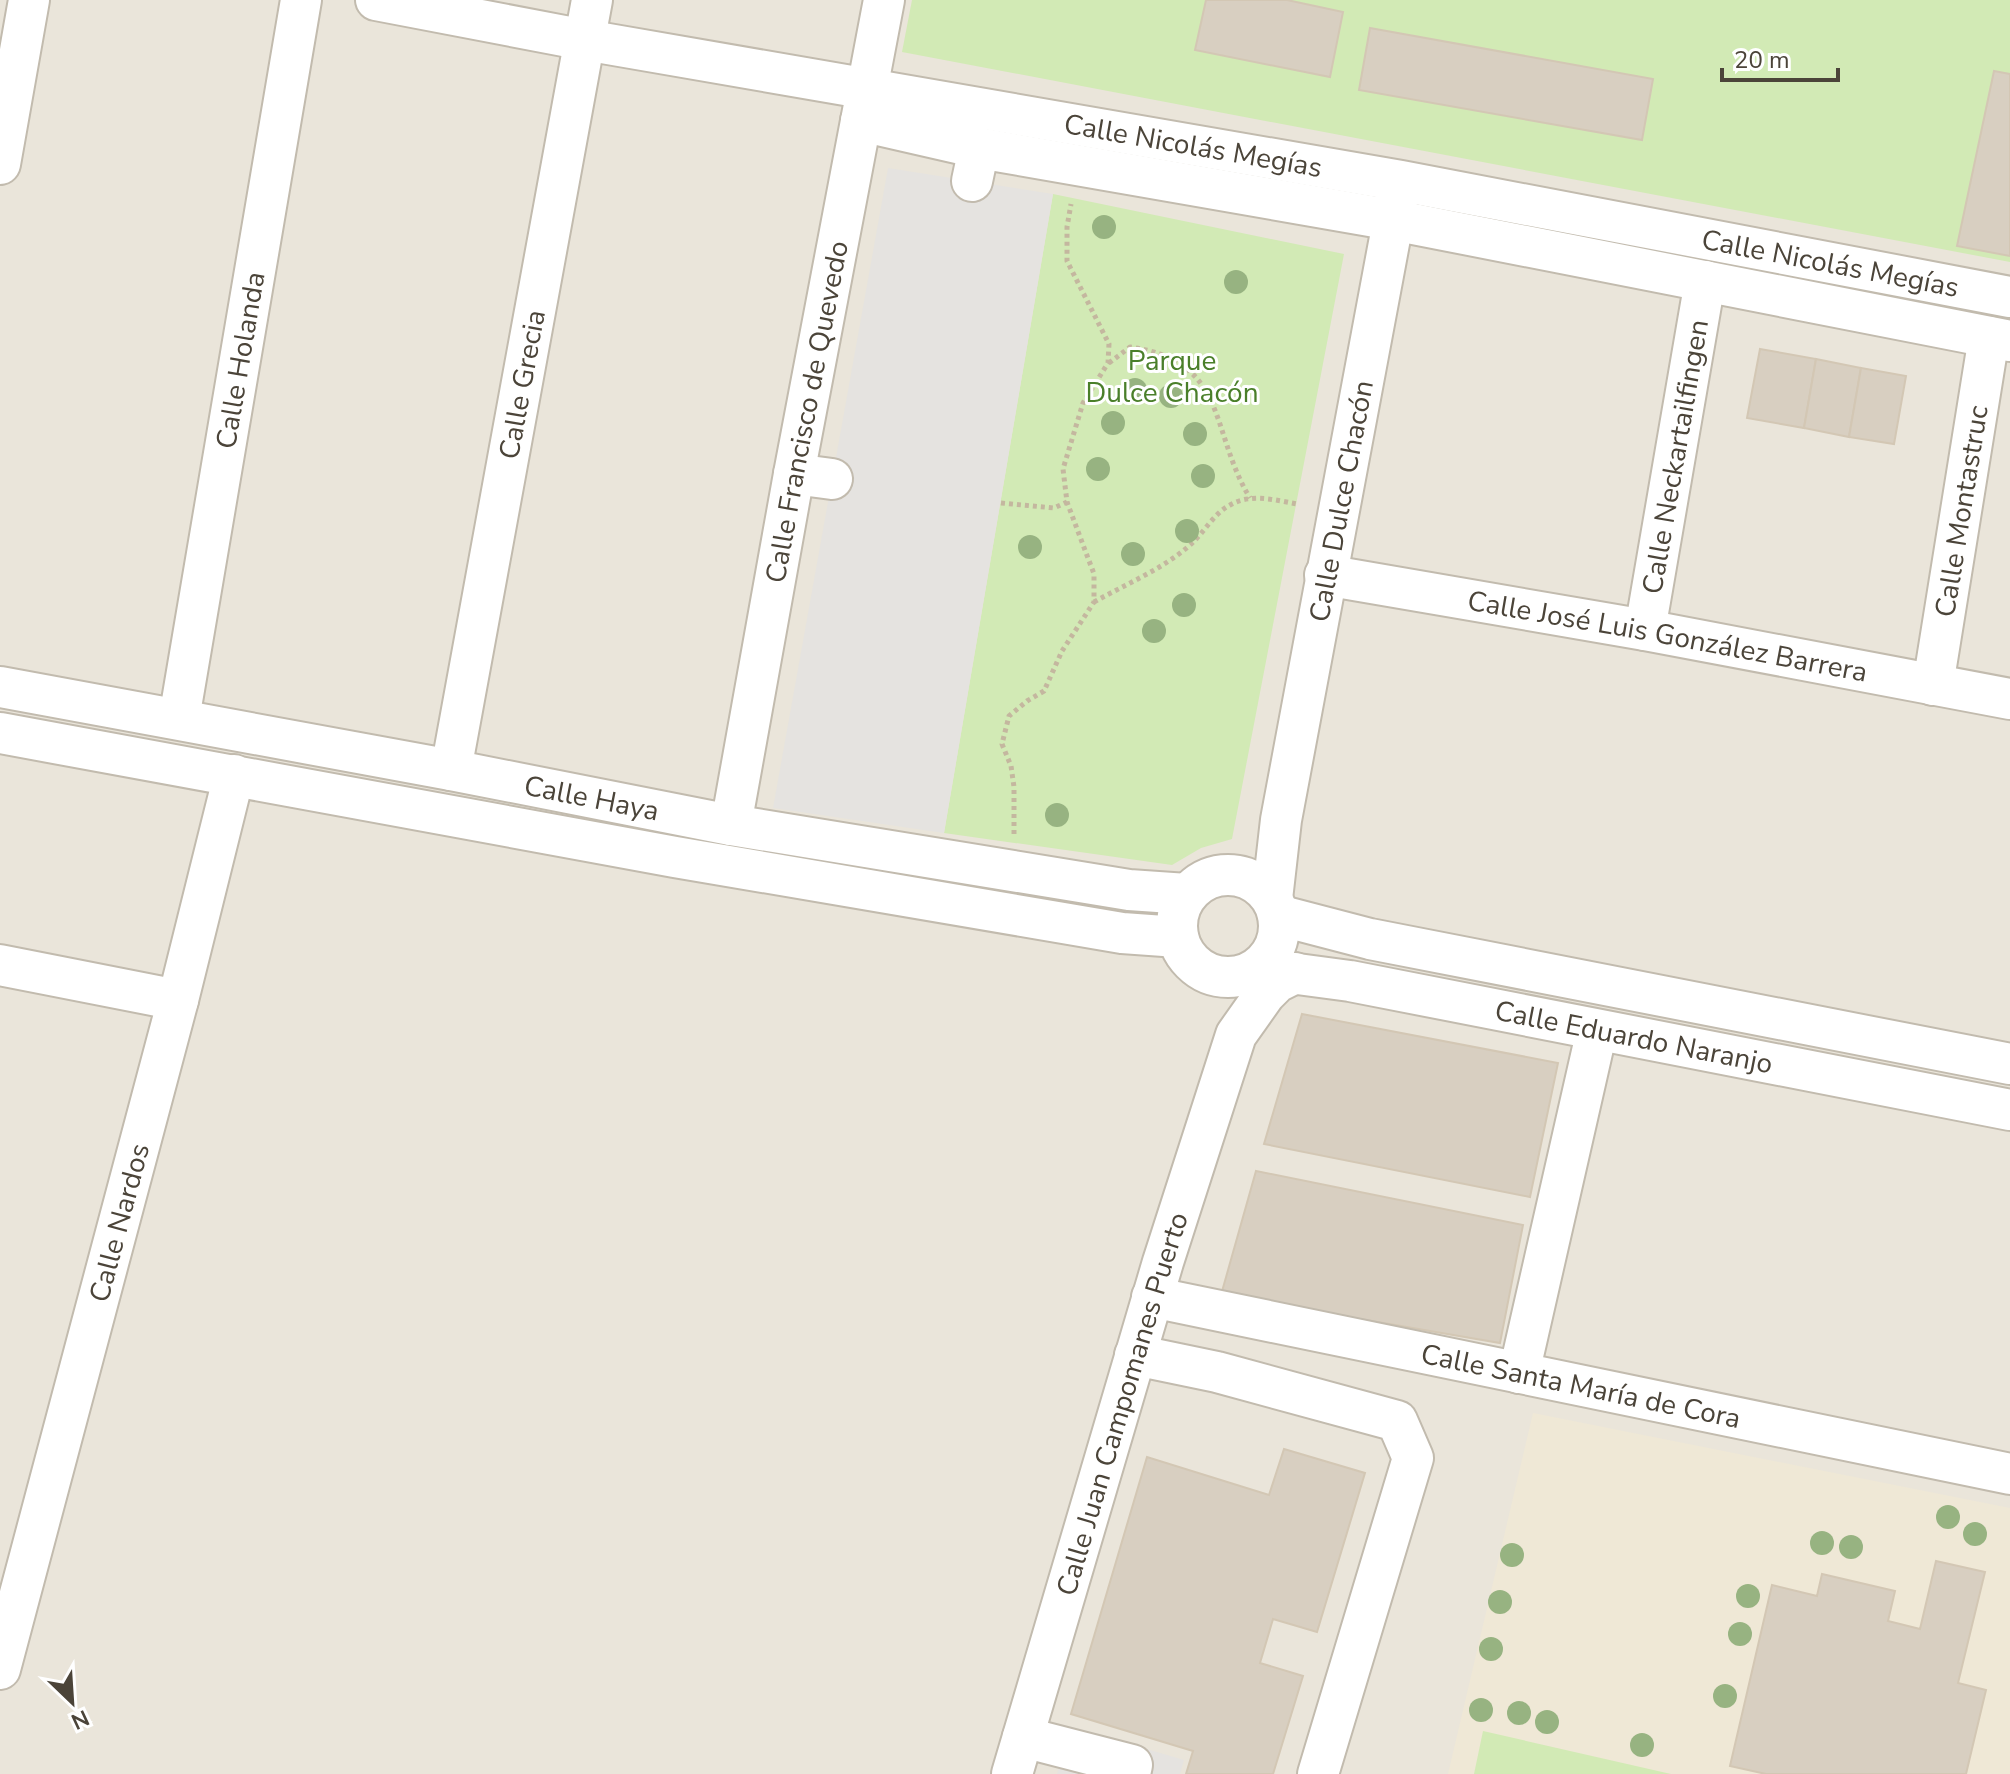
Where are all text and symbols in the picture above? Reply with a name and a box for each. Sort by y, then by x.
scale bar [1722,32,1838,82]
text: 20 m [1734,44,1790,76]
street label: Calle Nicolás Megías [1061,105,1325,187]
street label: Calle Nicolás Megías [1698,221,1962,307]
street label: Calle Francisco de Quevedo [757,238,858,586]
street label: Calle Holanda [207,269,275,452]
street label: Calle Grecia [490,307,555,462]
street label: Calle Neckartailfingen [1634,317,1718,597]
park label: Parque Dulce Chacón [1085,342,1259,412]
street label: Calle Dulce Chacón [1300,377,1383,625]
street label: Calle Montastruc [1926,403,1998,620]
street label: Calle José Luis González Barrera [1465,582,1871,692]
street label: Calle Haya [521,767,662,830]
street label: Calle Eduardo Naranjo [1492,992,1776,1083]
street label: Calle Nardos [80,1139,159,1306]
street label: Calle Juan Campomanes Puerto [1048,1208,1198,1600]
street label: Calle Santa María de Cora [1417,1335,1744,1438]
north arrow [32,1662,112,1742]
text: N [66,1702,94,1736]

